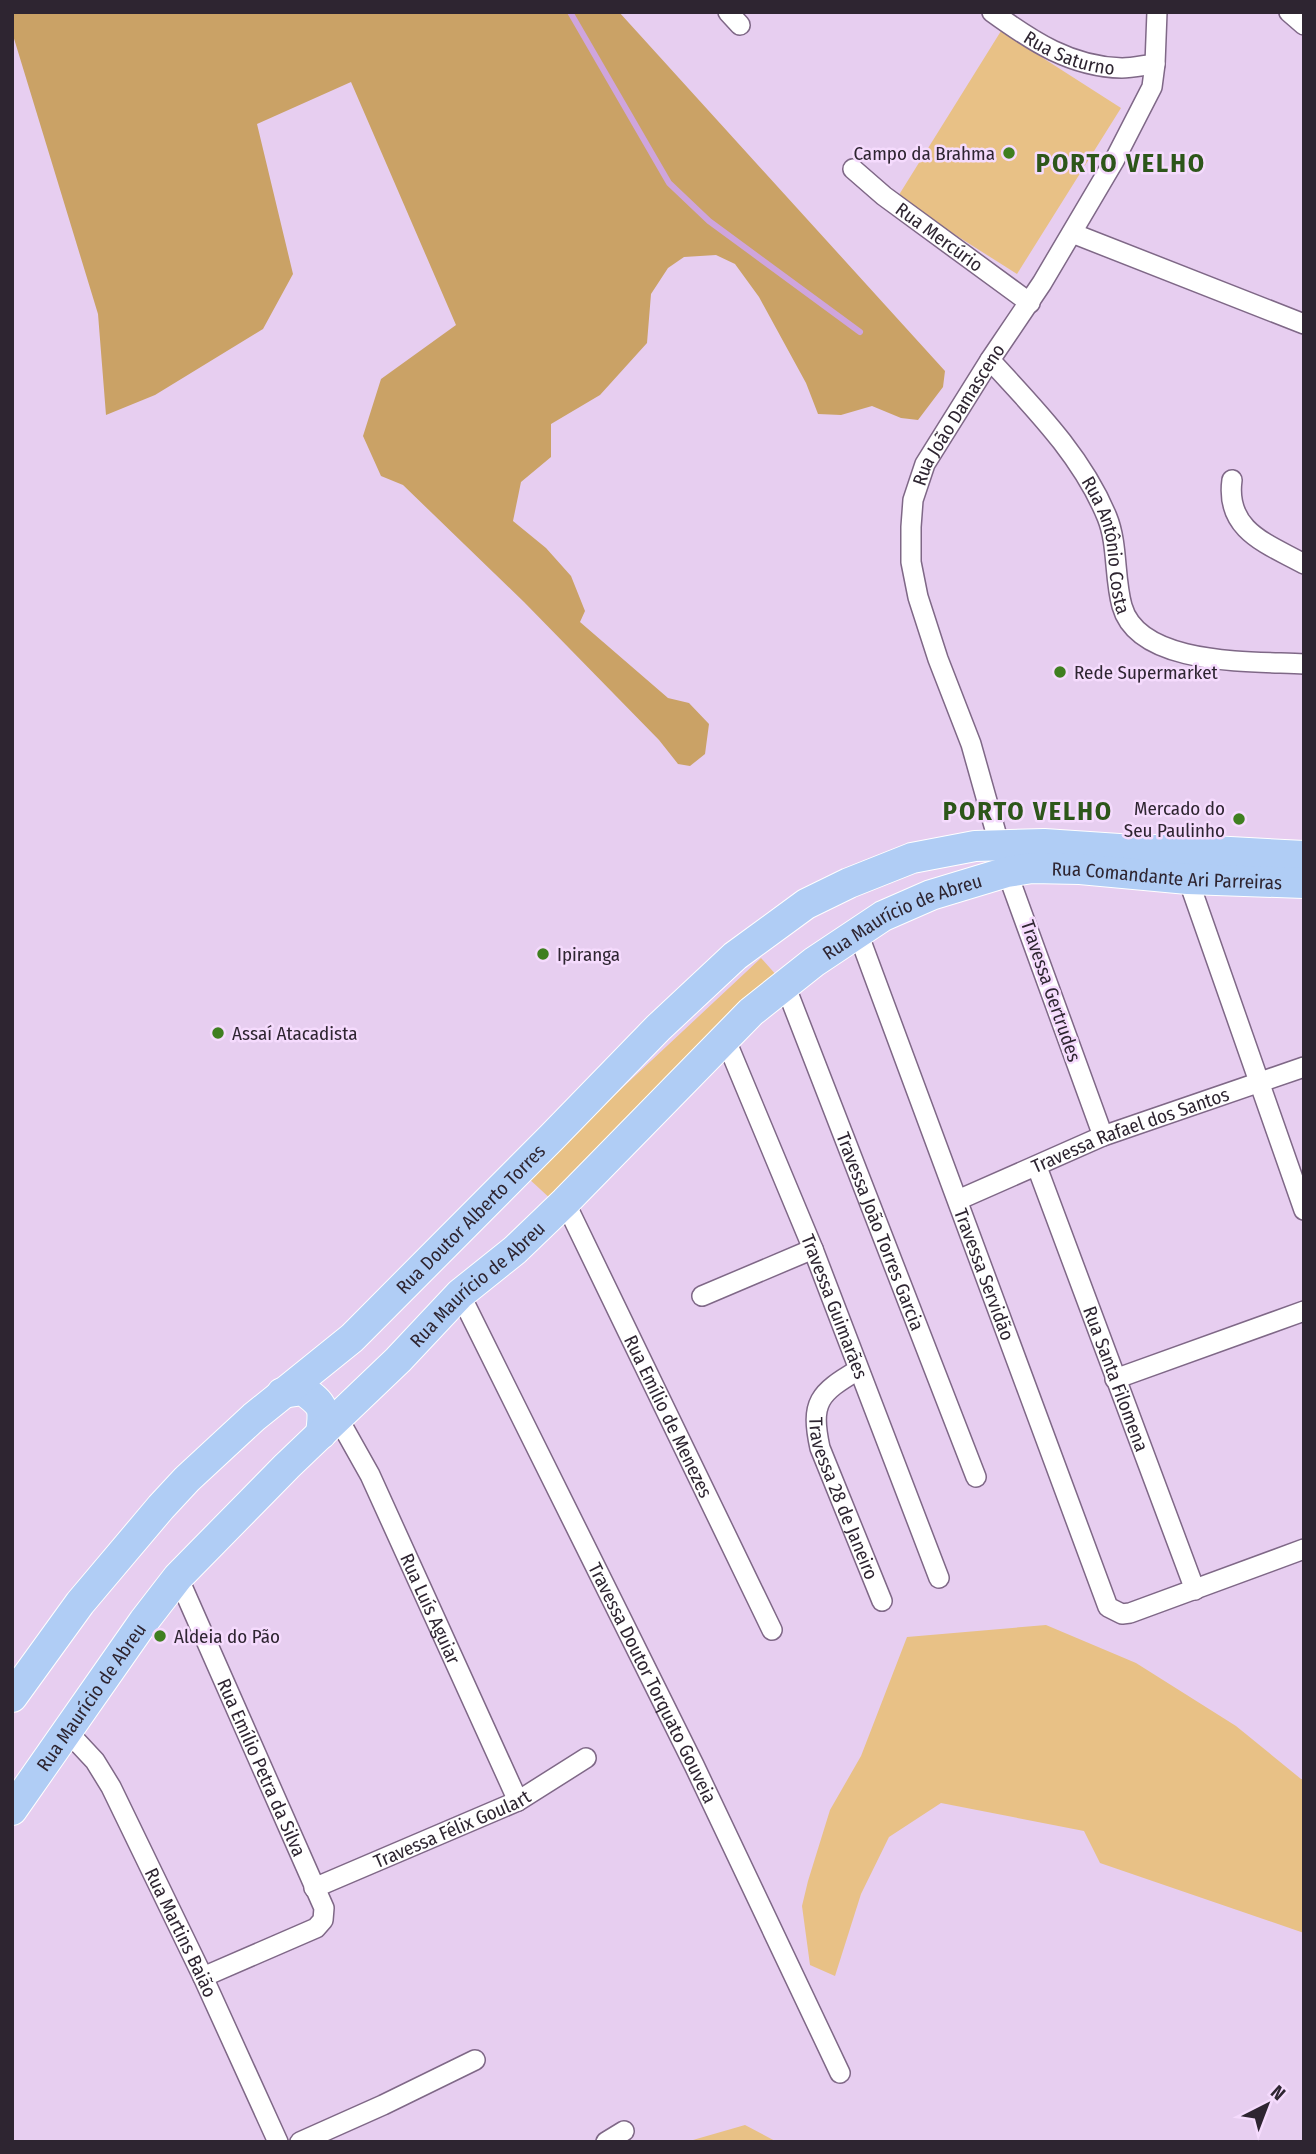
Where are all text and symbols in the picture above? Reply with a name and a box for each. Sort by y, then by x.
street label: Rua Saturno [1020,26,1116,79]
place label: Campo da Brahma [853,142,995,165]
marker: Campo da Brahma [1001,145,1017,161]
district label: PORTO VELHO [1036,148,1206,179]
street label: Rua Mercúrio [891,197,988,276]
street label: Rua João Damasceno [907,339,1009,489]
street label: Rua Antônio Costa [1077,472,1135,617]
place label: Rede Supermarket [1074,661,1219,684]
marker: Rede Supermarket [1052,664,1068,680]
district label: PORTO VELHO [943,796,1113,827]
place label: Mercado do Seu Paulinho [1124,797,1225,842]
marker: Mercado do Seu Paulinho [1231,811,1247,827]
street label: Rua Comandante Ari Parreiras [1051,857,1283,894]
street label: Rua Maurício de Abreu [818,869,985,965]
street label: Travessa Gertrudes [1016,917,1086,1065]
place label: Ipiranga [557,943,620,966]
marker: Ipiranga [535,946,551,962]
place label: Assaí Atacadista [232,1022,358,1045]
marker: Assaí Atacadista [210,1025,226,1041]
street label: Travessa Rafael dos Santos [1028,1082,1232,1178]
street label: Travessa João Torres Garcia [832,1129,929,1333]
street label: Rua Doutor Alberto Torres [391,1139,550,1299]
street label: Travessa Servidão [950,1205,1020,1343]
street label: Rua Maurício de Abreu [405,1216,549,1352]
street label: Travessa Guimarães [797,1231,873,1382]
street label: Rua Santa Filomena [1078,1303,1154,1455]
street label: Rua Emílio de Menezes [620,1331,718,1501]
street label: Travessa 28 de Janeiro [805,1417,884,1583]
street label: Rua Luís Aguiar [396,1550,466,1668]
street label: Travessa Doutor Torquato Gouveia [584,1559,722,1807]
street label: Rua Maurício de Abreu [31,1618,151,1775]
place label: Aldeia do Pão [174,1625,280,1648]
marker: Aldeia do Pão [152,1628,168,1644]
street label: Rua Emílio Petra da Silva [213,1675,311,1860]
street label: Travessa Félix Goulart [370,1784,535,1873]
street label: Rua Martins Baião [140,1864,222,2001]
north arrow [1232,2070,1302,2140]
text: N [1266,2080,1290,2105]

